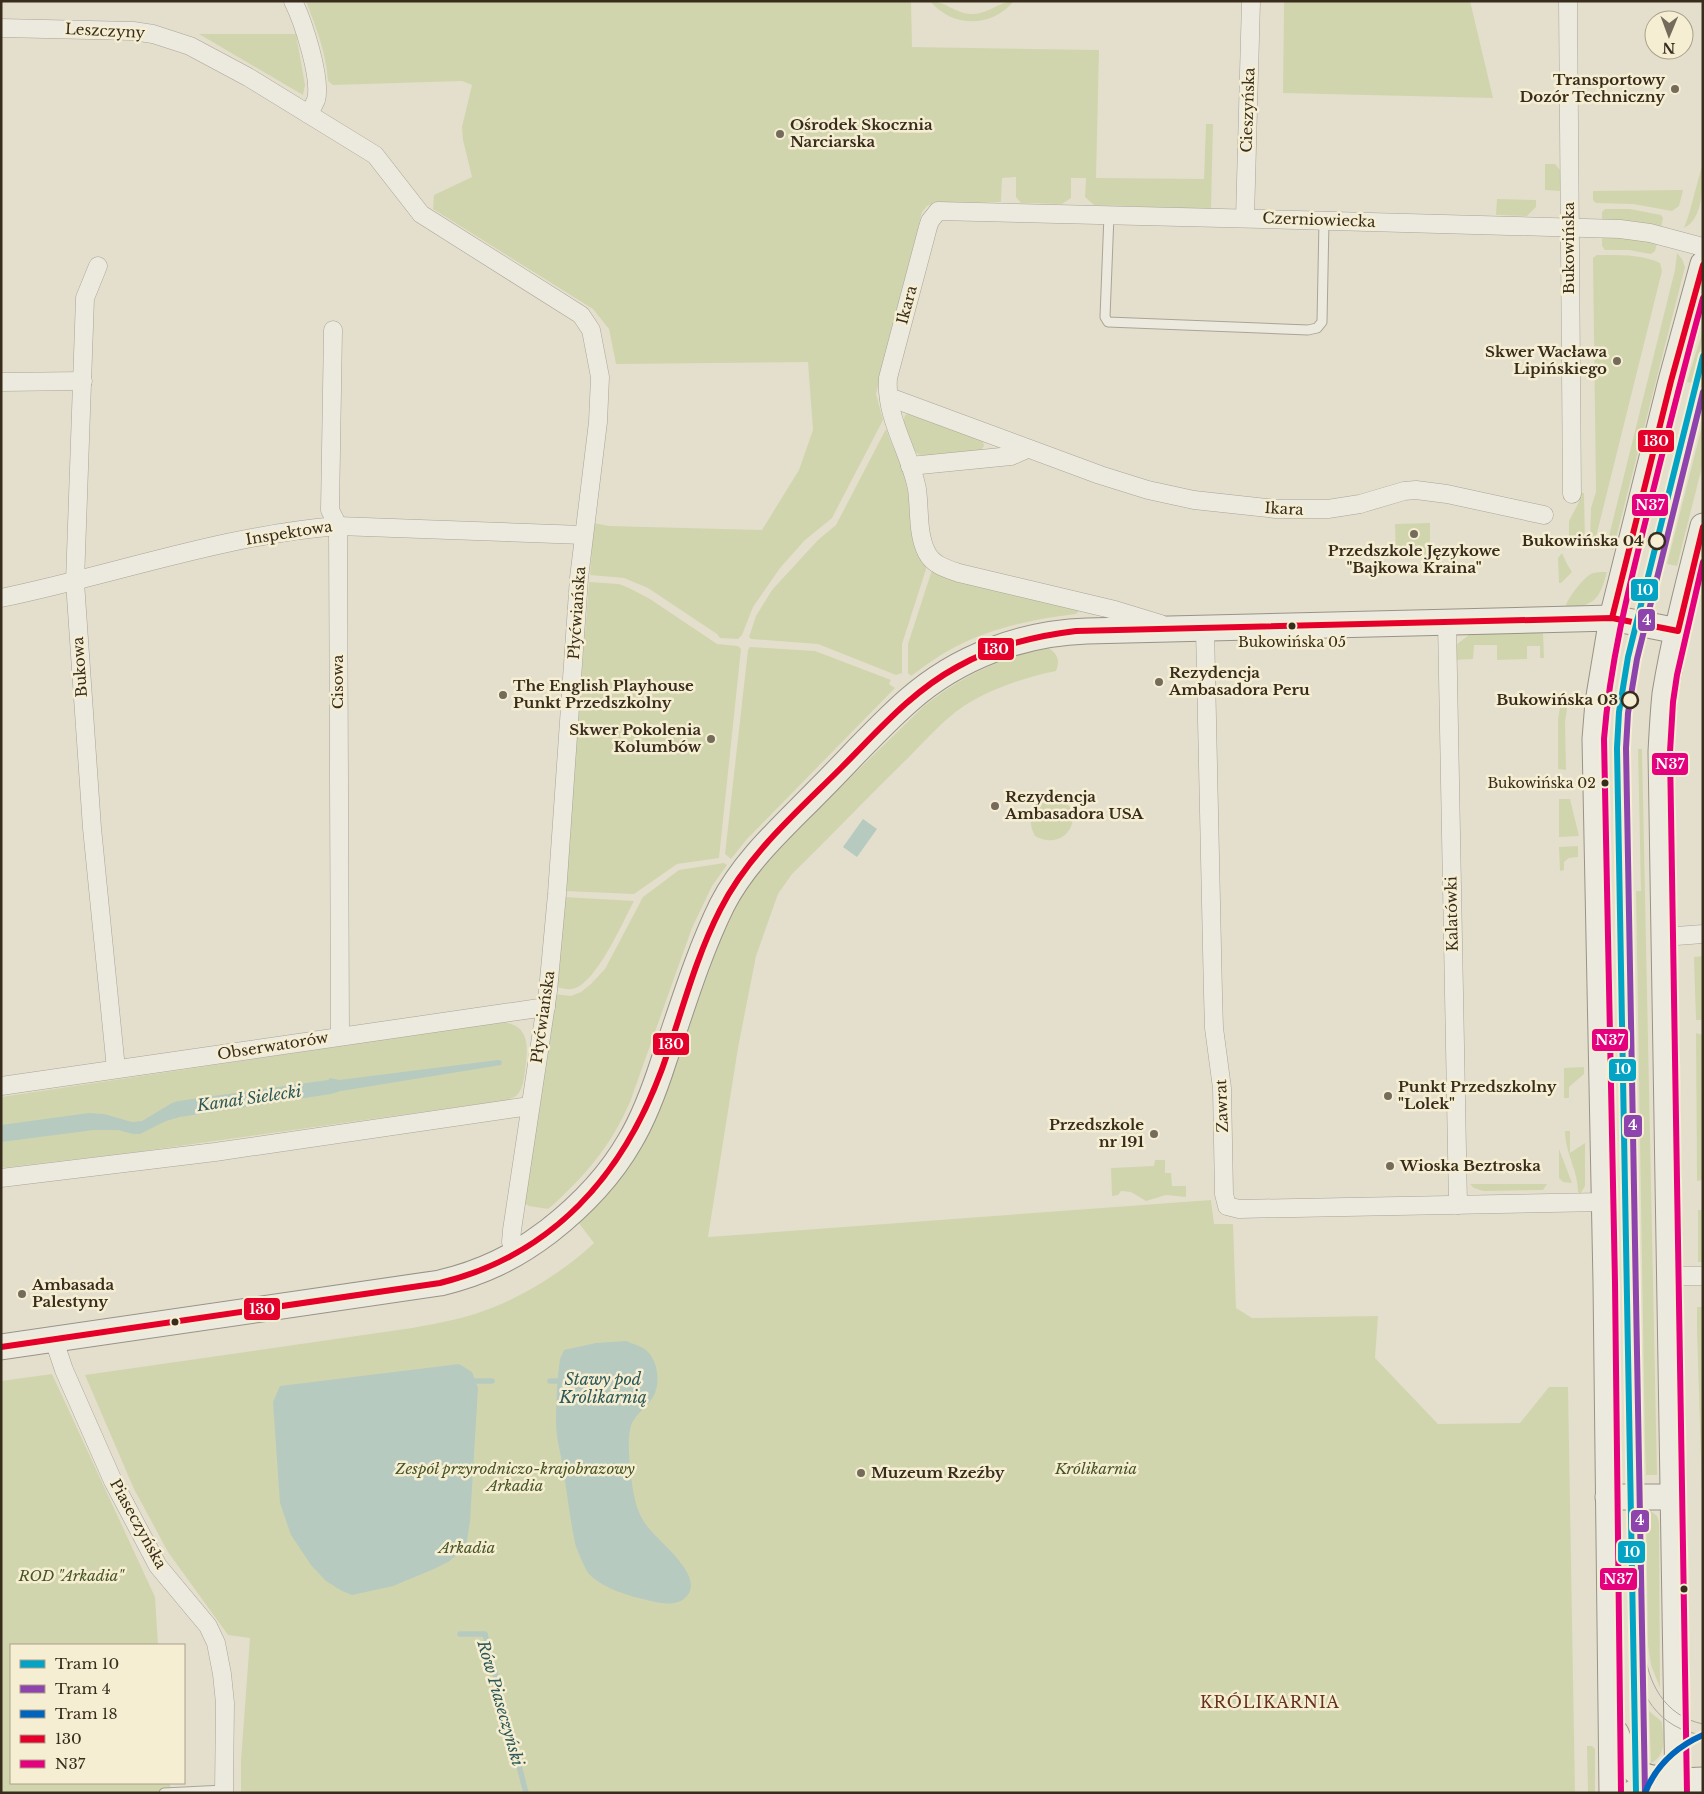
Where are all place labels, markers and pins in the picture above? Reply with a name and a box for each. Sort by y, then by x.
place label: Transportowy Dozór Techniczny [1520,70,1665,106]
marker: Transportowy Dozór Techniczny [1669,83,1681,95]
place label: Ośrodek Skocznia Narciarska [790,115,933,151]
marker: Ośrodek Skocznia Narciarska [774,128,786,140]
place label: Skwer Wacława Lipińskiego [1485,342,1607,378]
marker: Skwer Wacława Lipińskiego [1611,355,1623,367]
marker: Przedszkole Językowe "Bajkowa Kraina" [1408,528,1420,540]
place label: Bukowińska 04 [1522,531,1644,550]
marker: Bukowińska 04 [1648,532,1666,550]
place label: Przedszkole Językowe "Bajkowa Kraina" [1328,541,1501,577]
marker: Bukowińska 05 [1287,621,1297,631]
place label: Bukowińska 05 [1238,633,1346,651]
place label: Rezydencja Ambasadora Peru [1168,663,1310,699]
place label: The English Playhouse Punkt Przedszkolny [513,676,694,712]
marker: Rezydencja Ambasadora Peru [1153,676,1165,688]
marker: The English Playhouse Punkt Przedszkolny [497,689,509,701]
place label: Bukowińska 03 [1496,690,1618,709]
marker: Bukowińska 03 [1621,691,1639,709]
place label: Skwer Pokolenia Kolumbów [569,720,702,756]
marker: Skwer Pokolenia Kolumbów [705,733,717,745]
place label: Bukowińska 02 [1487,774,1596,792]
marker: Bukowińska 02 [1600,778,1610,788]
place label: Rezydencja Ambasadora USA [1004,787,1144,823]
marker: Rezydencja Ambasadora USA [989,800,1001,812]
place label: Punkt Przedszkolny "Lolek" [1398,1077,1557,1113]
marker: Punkt Przedszkolny "Lolek" [1382,1090,1394,1102]
place label: Przedszkole nr 191 [1049,1115,1144,1151]
marker: Przedszkole nr 191 [1148,1128,1160,1140]
place label: Wioska Beztroska [1399,1156,1541,1175]
marker: Wioska Beztroska [1384,1160,1396,1172]
place label: Ambasada Palestyny [31,1275,114,1311]
marker: Ambasada Palestyny [16,1288,28,1300]
unlabelled marker [170,1317,180,1327]
place label: Muzeum Rzeźby [871,1463,1005,1482]
marker: Muzeum Rzeźby [855,1467,867,1479]
unlabelled marker [1679,1584,1689,1594]

